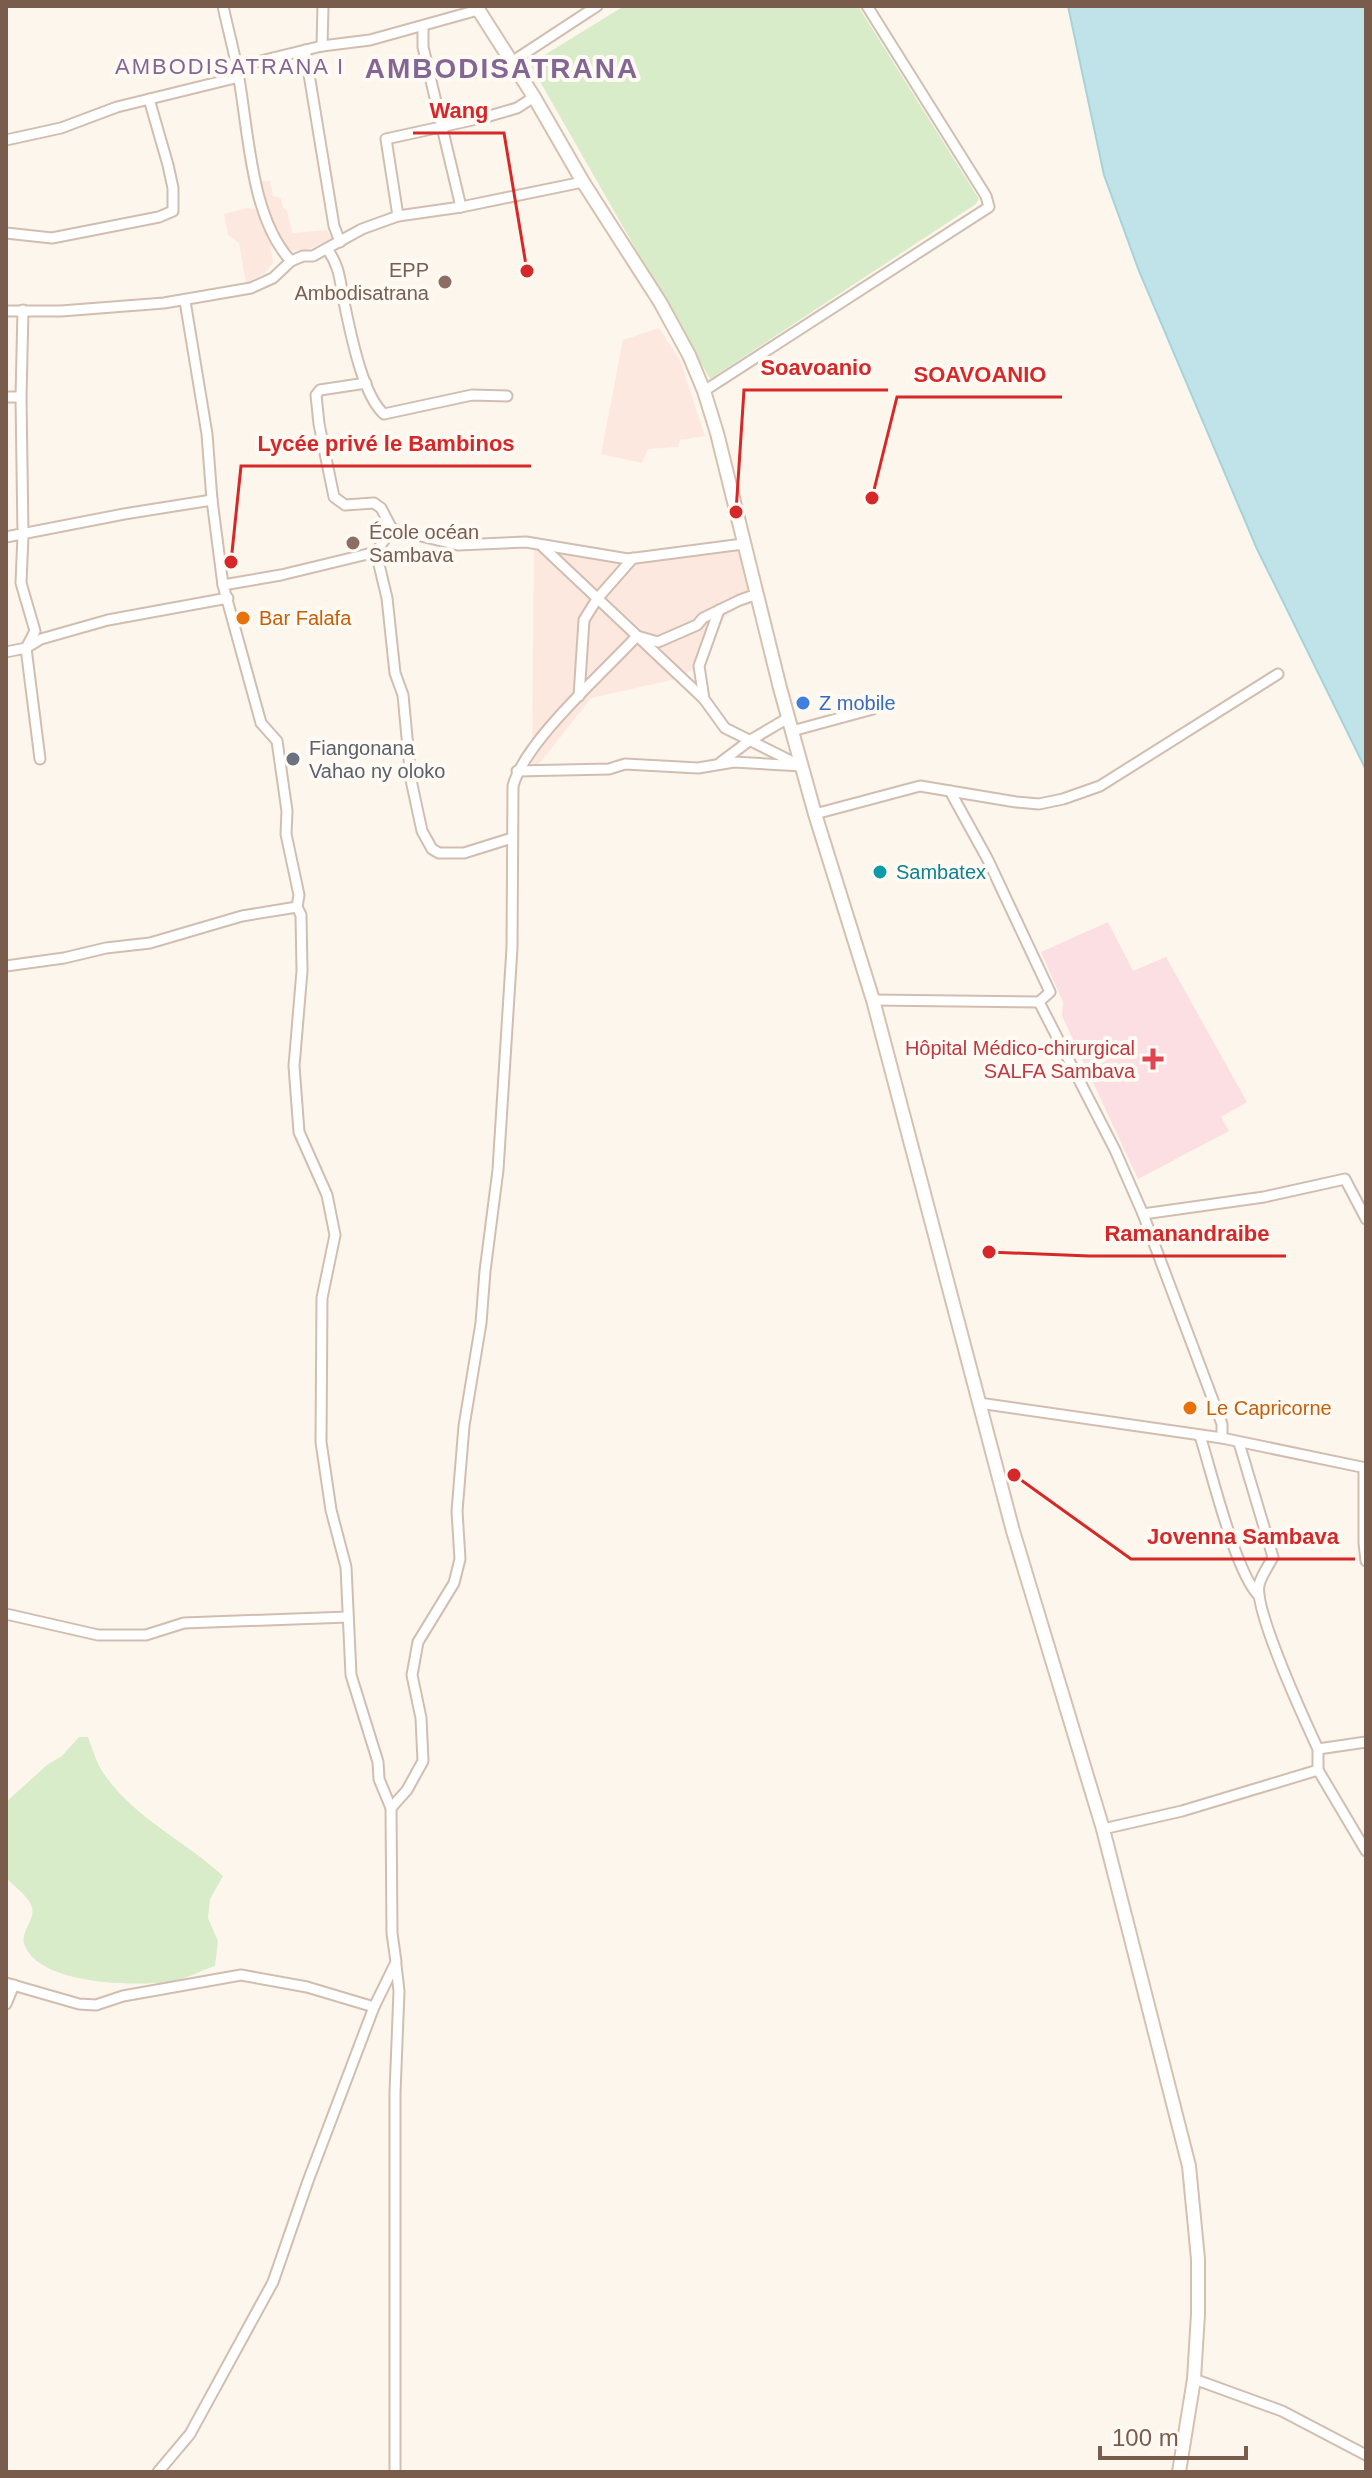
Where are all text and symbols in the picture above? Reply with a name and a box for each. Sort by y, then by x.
district label: AMBODISATRANA [365,53,639,84]
district label: AMBODISATRANA I [115,54,345,79]
callout: Wang [413,87,504,133]
text: Wang [429,98,489,123]
place label: EPP Ambodisatrana [294,259,430,304]
marker: EPP Ambodisatrana [436,273,454,291]
callout: Soavoanio [744,344,888,390]
callout: SOAVOANIO [897,351,1062,397]
text: Soavoanio [760,355,872,380]
text: SOAVOANIO [914,362,1046,387]
callout: Lycée privé le Bambinos [241,420,531,466]
text: Lycée privé le Bambinos [257,431,515,456]
place label: École océan Sambava [369,521,479,566]
marker: École océan Sambava [344,534,362,552]
place label: Bar Falafa [259,607,352,629]
marker: Bar Falafa [234,609,252,627]
place label: Z mobile [819,692,896,714]
marker: Z mobile [794,694,812,712]
place label: Fiangonana Vahao ny oloko [309,737,445,782]
marker: Fiangonana Vahao ny oloko [284,750,302,768]
place label: Sambatex [896,861,986,883]
marker: Sambatex [871,863,889,881]
place label: Hôpital Médico-chirurgical SALFA Sambava [905,1037,1136,1082]
marker: Hôpital Médico-chirurgical SALFA Sambava [1142,1048,1164,1070]
callout: Ramanandraibe [1089,1210,1286,1256]
text: Ramanandraibe [1104,1221,1270,1246]
place label: Le Capricorne [1206,1397,1332,1419]
marker: Le Capricorne [1181,1399,1199,1417]
callout: Jovenna Sambava [1131,1513,1355,1559]
text: Jovenna Sambava [1147,1524,1340,1549]
scale bar [1100,2410,1246,2460]
text: 100 m [1112,2424,1179,2451]

